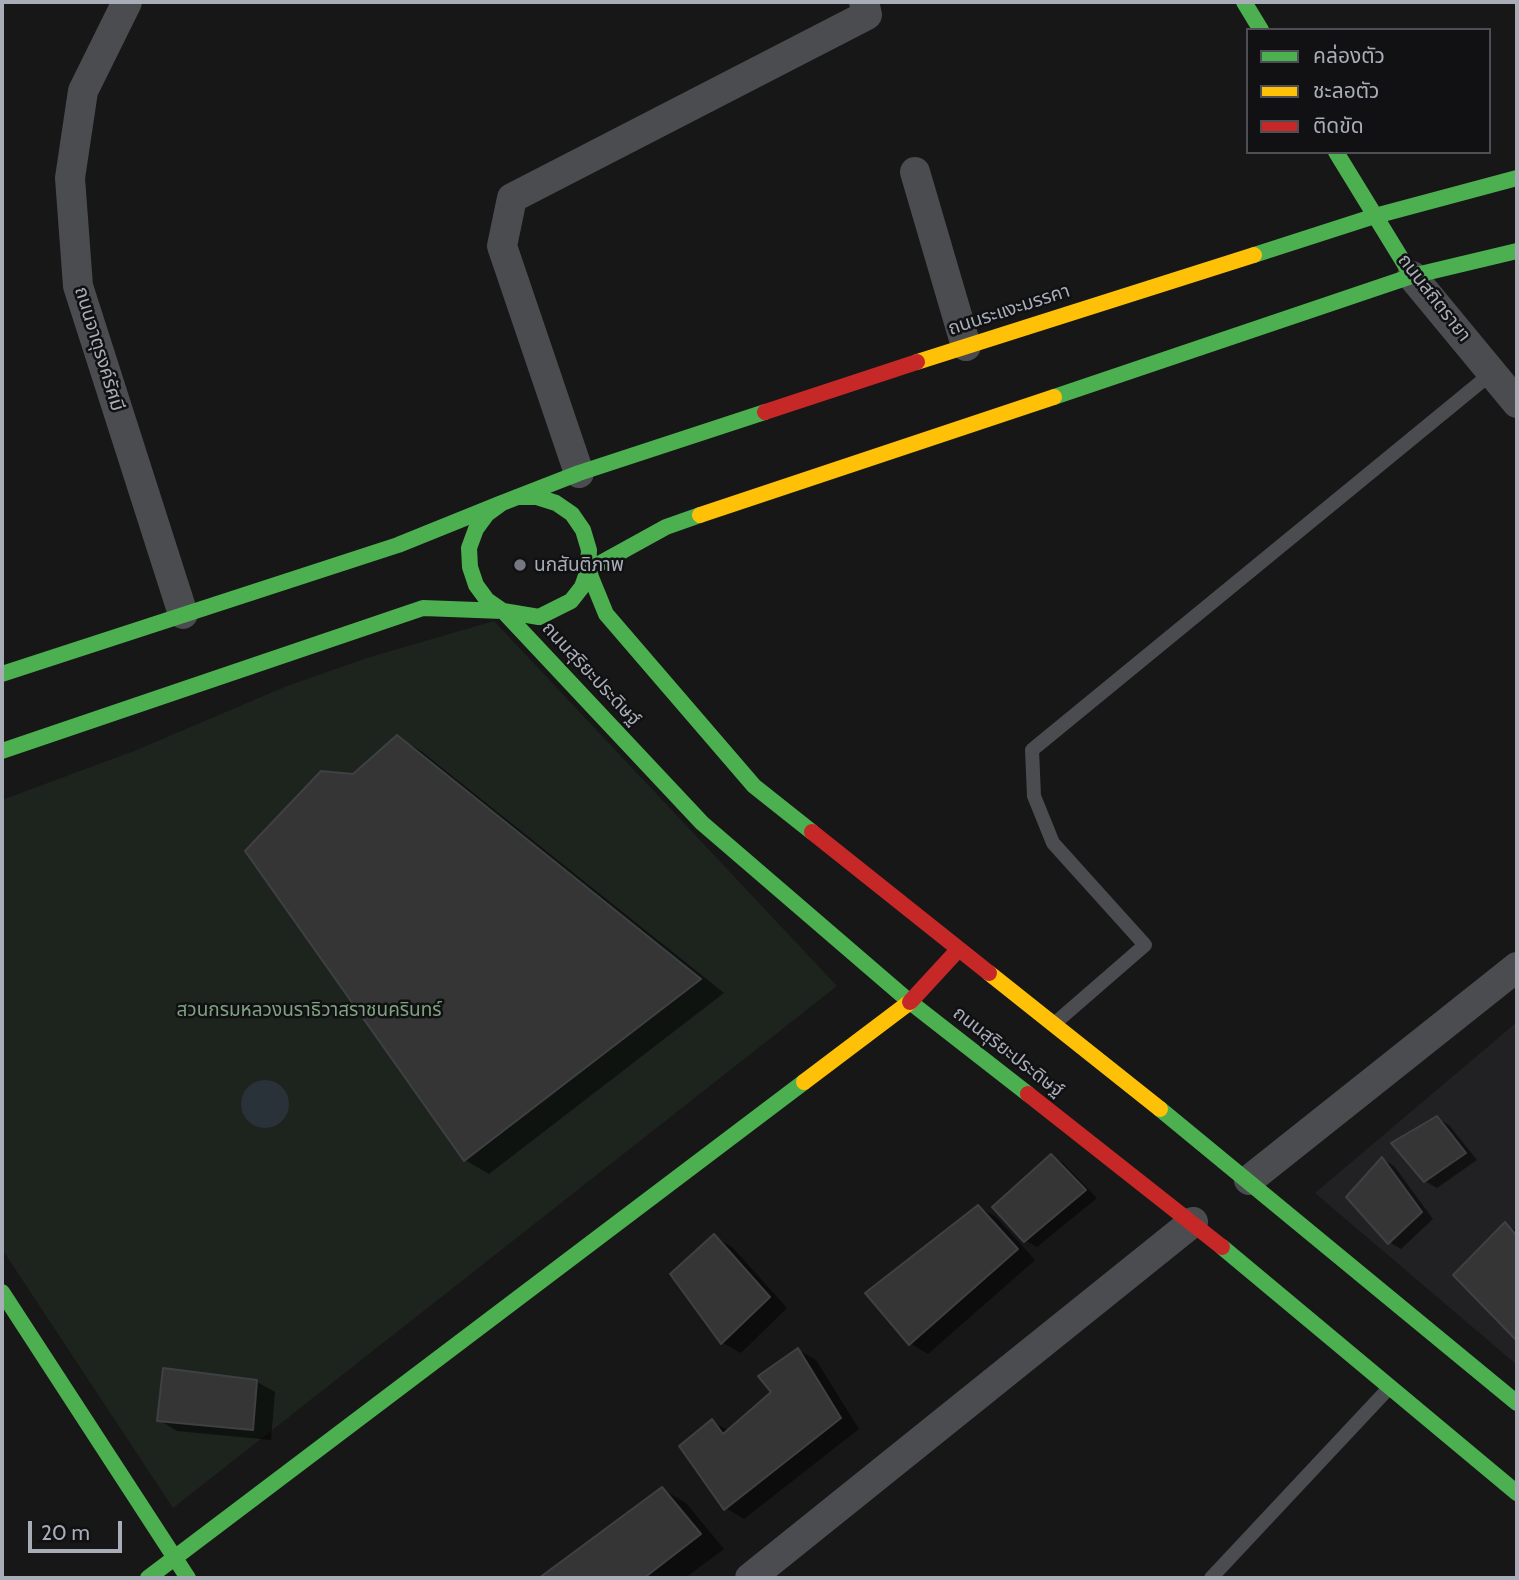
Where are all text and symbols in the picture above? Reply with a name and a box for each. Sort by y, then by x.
legend [1246,28,1491,154]
text: คล่องตัว [1313,43,1385,68]
text: ชะลอตัว [1313,78,1379,103]
text: ติดขัด [1313,113,1364,138]
street label: ถนนสถิตรายา [1393,250,1475,346]
street label: ถนนระแงะมรรคา [945,280,1073,340]
street label: ถนนจาตุรงค์รัศมี [69,284,129,414]
place label: นกสันติภาพ [534,554,624,576]
marker: นกสันติภาพ [512,557,528,573]
street label: ถนนสุริยะประดิษฐ์ [537,617,645,731]
park label: สวนกรมหลวงนราธิวาสราชนครินทร์ [176,999,442,1021]
street label: ถนนสุริยะประดิษฐ์ [948,1002,1068,1102]
scale bar [32,1506,126,1550]
text: 20 m [41,1520,90,1545]

